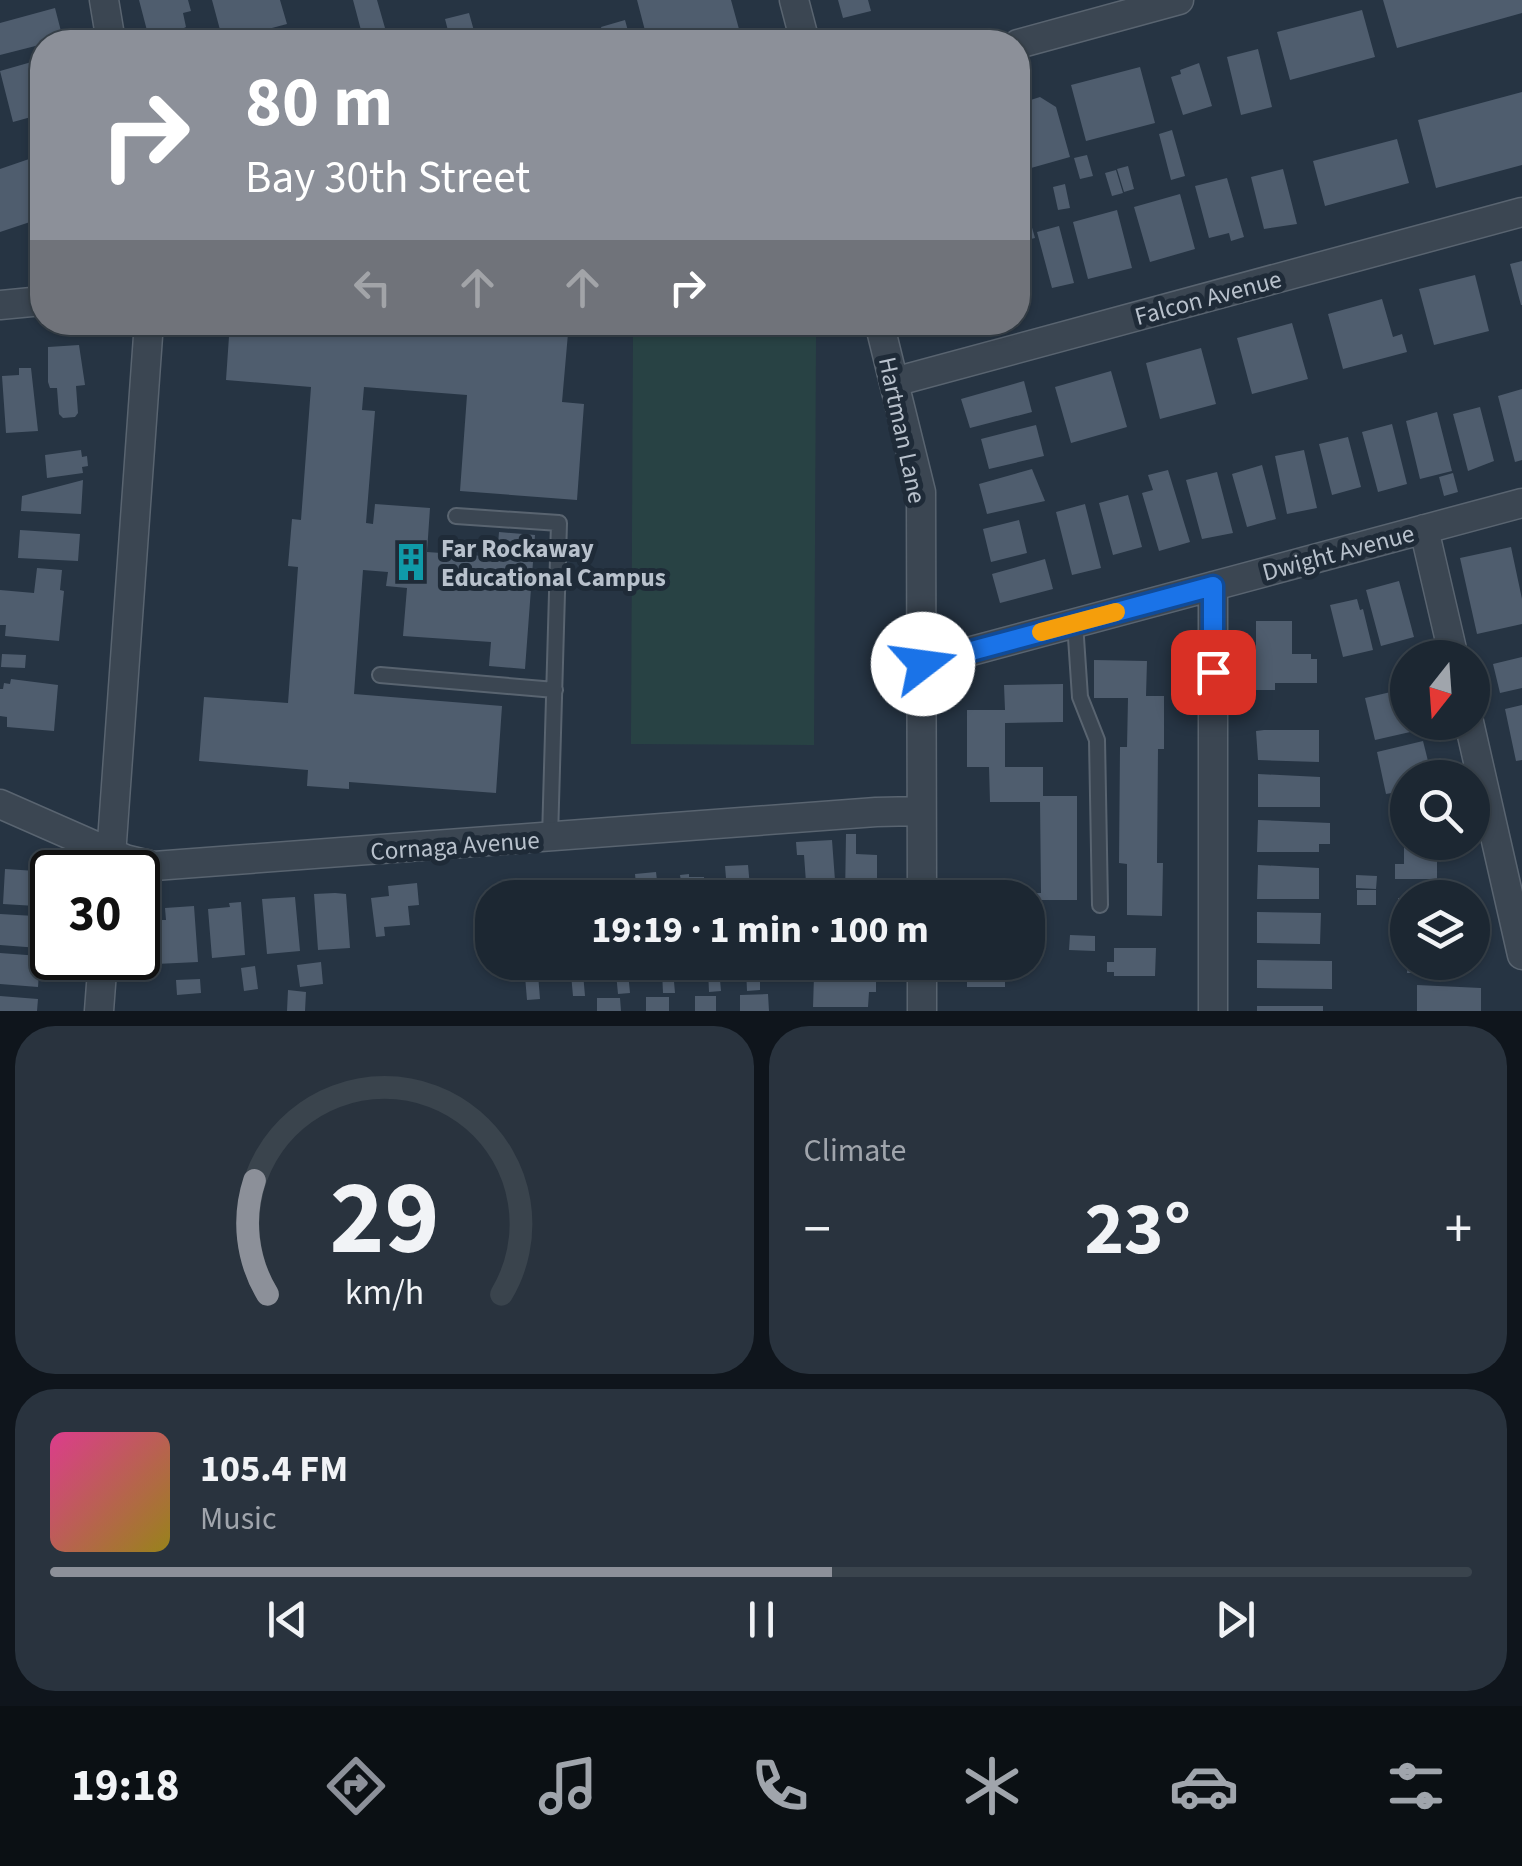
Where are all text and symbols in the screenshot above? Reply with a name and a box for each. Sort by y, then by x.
text: 80 m [245,53,393,153]
icon: right [80,70,210,200]
text: Bay 30th Street [245,146,530,210]
icon: left [345,260,400,315]
icon: ahead [450,260,505,315]
icon: ahead [555,260,610,315]
icon: right [660,260,715,315]
street label: Falcon Avenue [1131,261,1286,335]
street label: Hartman Lane [869,354,935,507]
street label: Dwight Avenue [1258,515,1418,591]
place label: Far Rockaway Educational Campus [441,531,666,596]
building icon: Far Rockaway Educational Campus [390,541,432,583]
position arrow [871,612,975,716]
pin [1171,630,1256,715]
north arrow [1390,640,1490,740]
map controls [1390,640,1490,980]
icon: arrive [1186,645,1241,700]
button: search [1390,760,1490,860]
street label: Cornaga Avenue [369,822,541,870]
speed limit sign: 30 [30,850,160,980]
button: layers [1390,880,1490,980]
text: 19:19 · 1 min · 100 m [591,903,929,957]
text: Climate [804,1128,906,1174]
text: 29 [329,1146,439,1294]
text: 23° [1084,1176,1191,1283]
text: − [804,1191,831,1269]
text: + [1445,1191,1472,1269]
text: km/h [345,1267,424,1318]
text: 105.4 FM [200,1442,348,1496]
text: Music [200,1496,277,1542]
icon: previous [260,1592,315,1647]
icon: pause [734,1592,789,1647]
icon: next [1208,1592,1263,1647]
icon: directions [321,1751,391,1821]
icon: music [533,1751,603,1821]
icon: phone [745,1751,815,1821]
icon: climate [957,1751,1027,1821]
icon: car [1169,1751,1239,1821]
icon: filters [1381,1751,1451,1821]
text: 19:18 [71,1754,180,1818]

